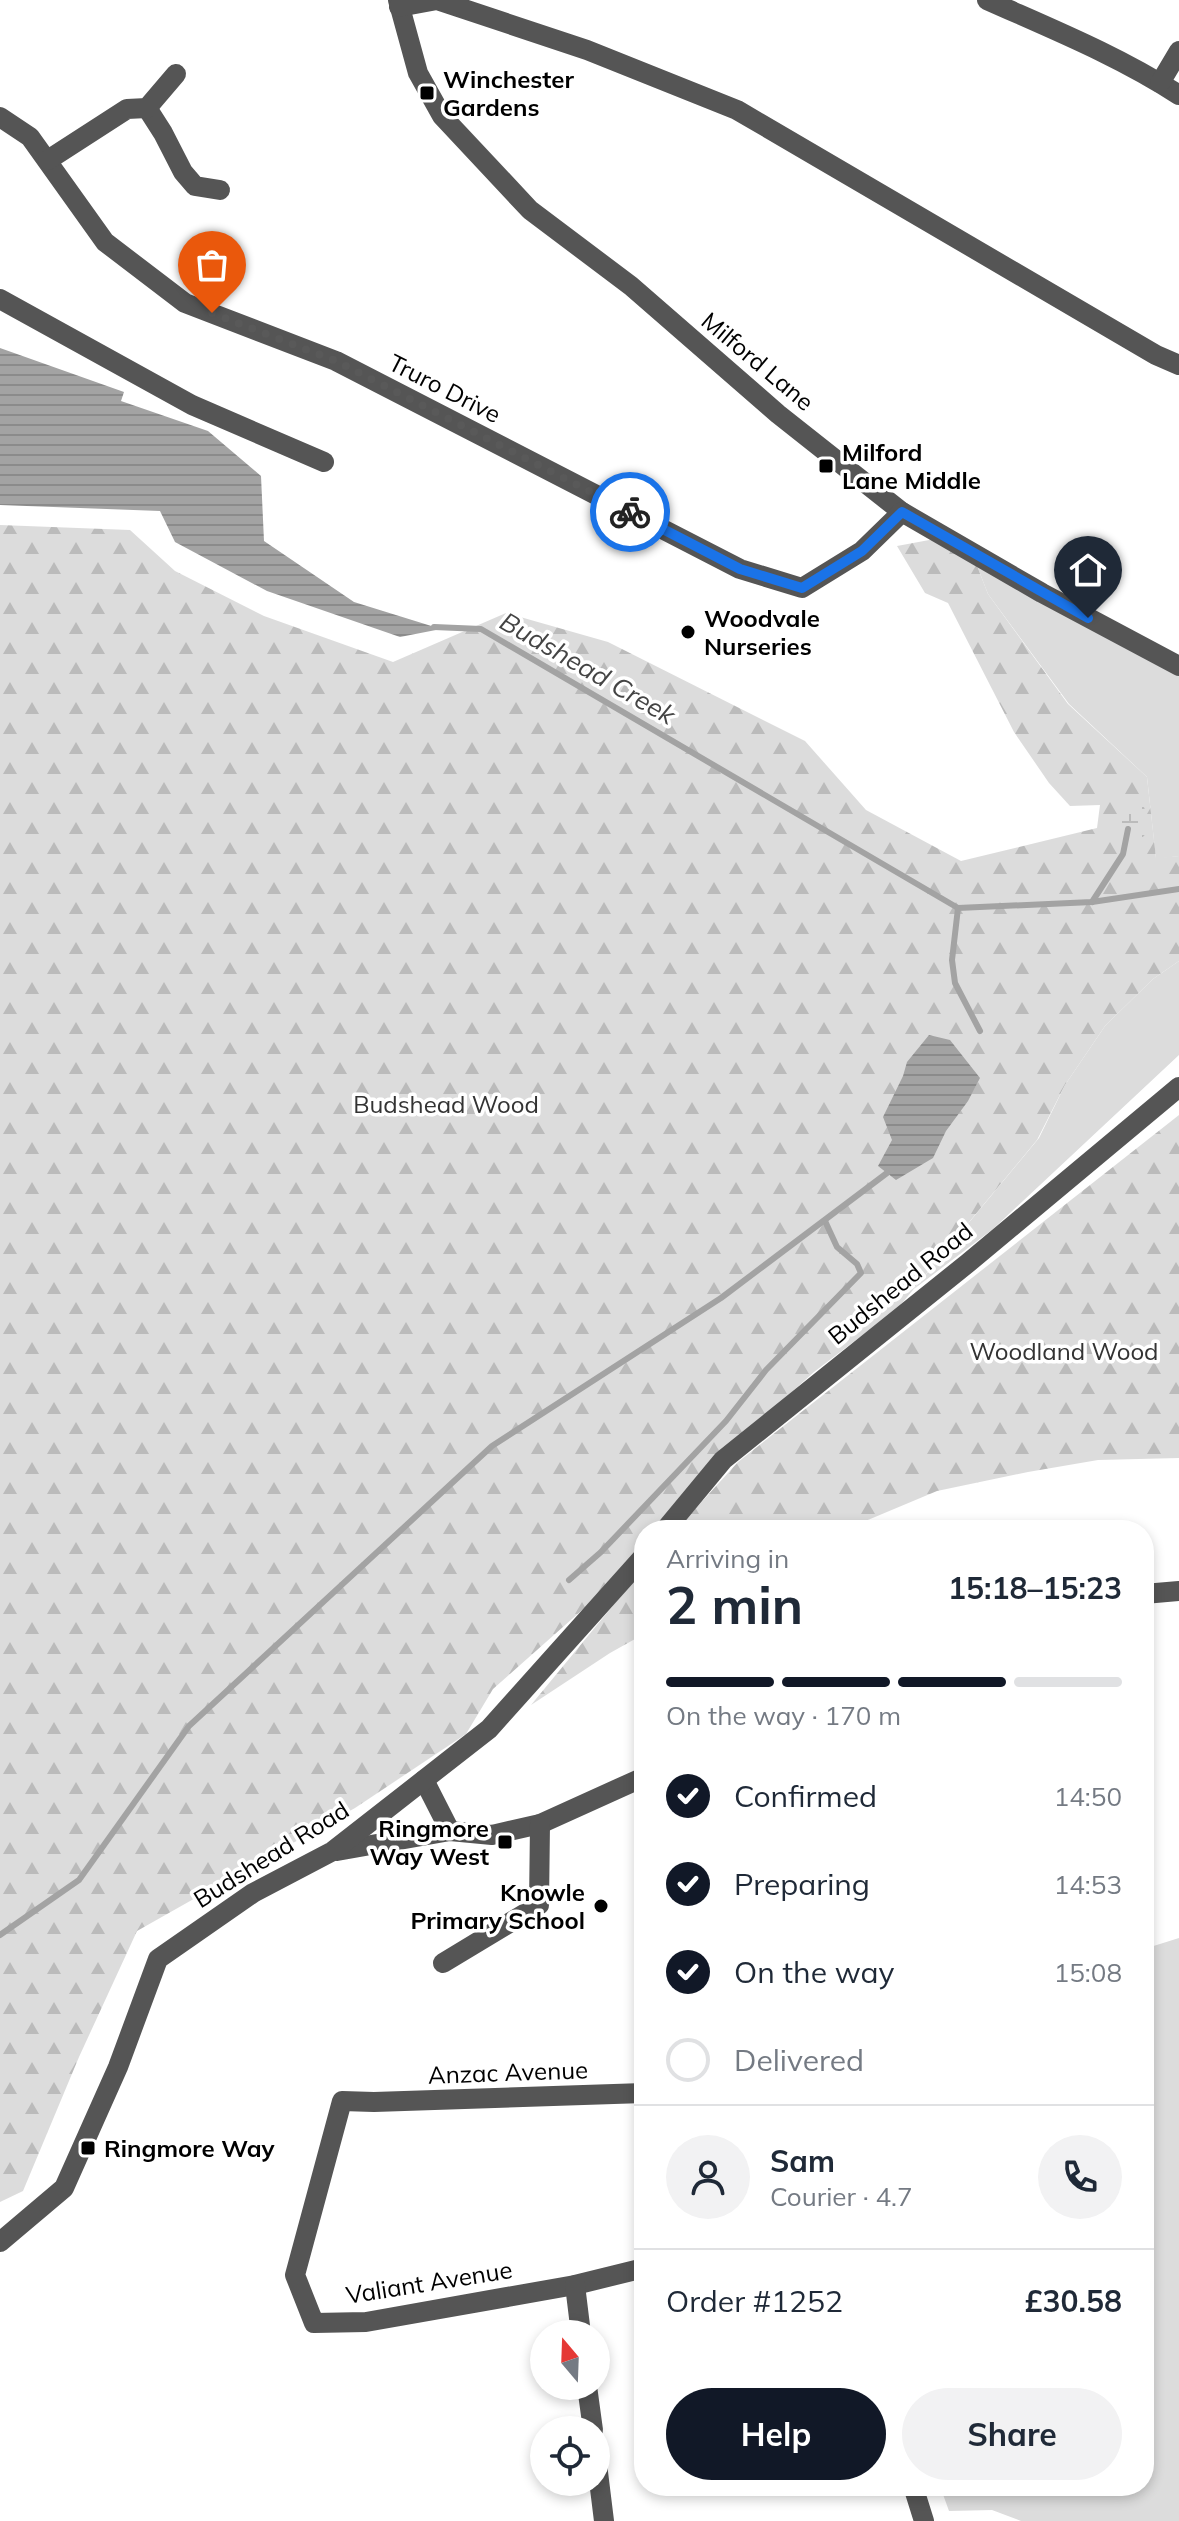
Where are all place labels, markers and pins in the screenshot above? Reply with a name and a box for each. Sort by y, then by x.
place label: Winchester Gardens [443,64,574,122]
marker: Winchester Gardens [418,84,436,102]
pin [178,231,246,313]
place label: Milford Lane Middle [842,437,981,495]
marker: Milford Lane Middle [817,457,835,475]
pin [1054,536,1122,618]
place label: Woodvale Nurseries [704,603,820,661]
marker: Woodvale Nurseries [679,623,697,641]
place label: Ringmore Way West [370,1813,489,1871]
marker: Ringmore Way West [496,1833,514,1851]
place label: Knowle Primary School [411,1877,585,1935]
marker: Knowle Primary School [592,1897,610,1915]
place label: Ringmore Way [104,2133,275,2163]
marker: Ringmore Way [79,2139,97,2157]

